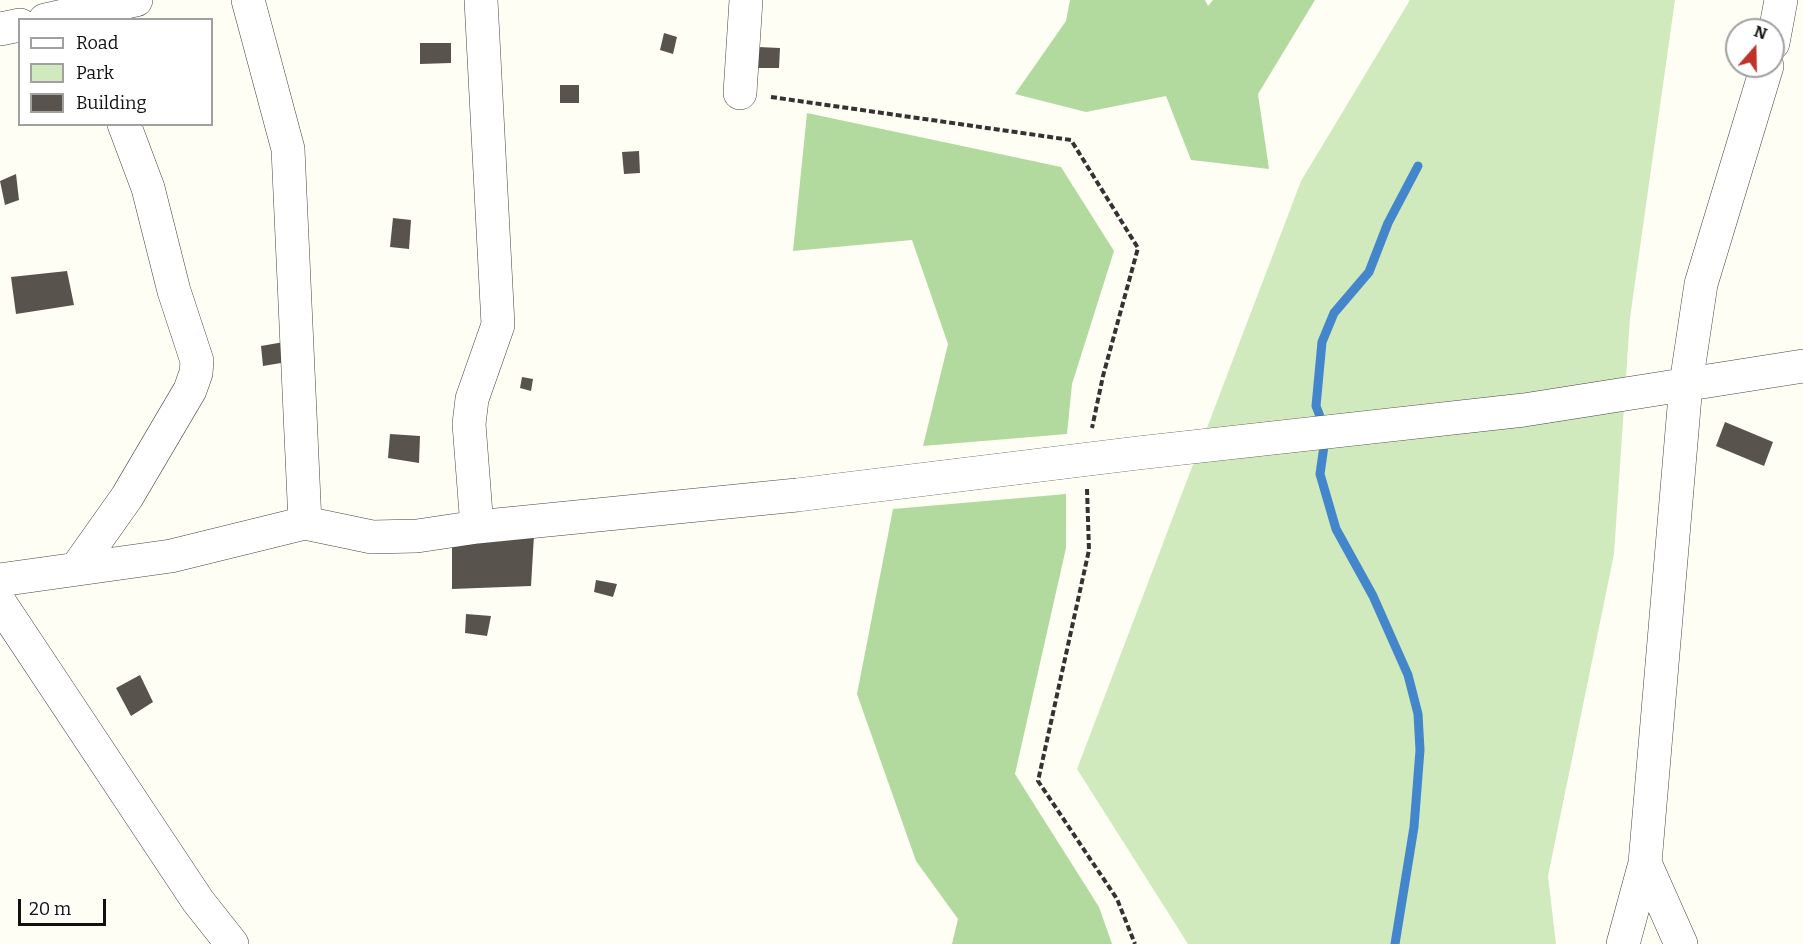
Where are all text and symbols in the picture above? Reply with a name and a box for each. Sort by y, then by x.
legend [18,18,213,126]
north arrow [1725,18,1785,78]
text: N [1752,21,1770,44]
text: Road [76,32,118,54]
text: Park [76,62,114,84]
text: Building [76,92,147,114]
scale bar [21,887,110,925]
text: 20 m [29,898,71,920]

